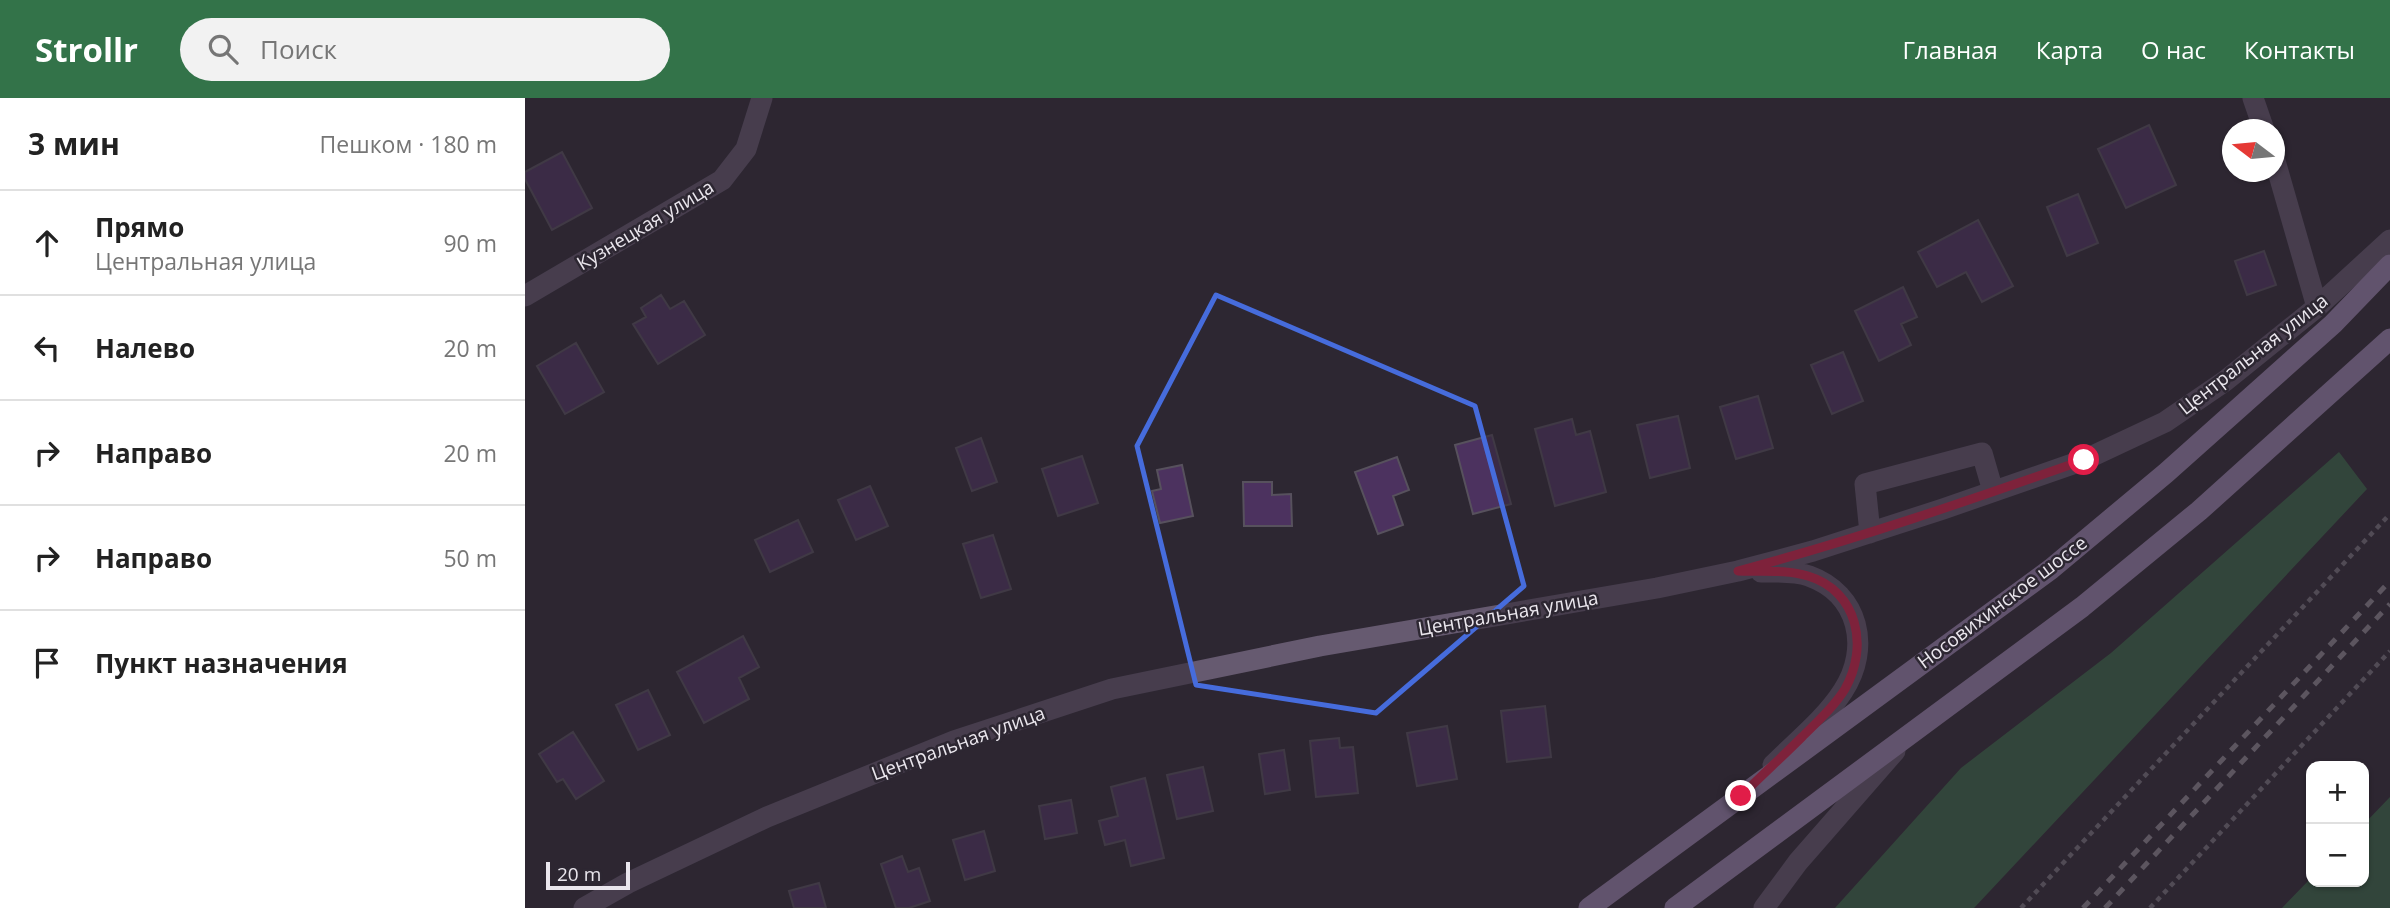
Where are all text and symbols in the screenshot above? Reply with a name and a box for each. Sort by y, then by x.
search box [180,18,670,81]
text: Strollr [35,27,138,72]
icon: search [204,30,242,68]
text: Поиск [260,31,337,67]
text: Главная [1903,33,1998,66]
text: Карта [2036,33,2103,66]
text: О нас [2141,33,2206,66]
text: Контакты [2244,33,2355,66]
north arrow [2222,119,2285,182]
text: 3 мин [28,123,120,164]
text: Пешком · 180 m [320,128,497,160]
street label: Кузнецкая улица [572,174,718,276]
text: Прямо [95,209,184,245]
icon: ahead [28,224,66,262]
text: 90 m [443,227,497,259]
text: Центральная улица [95,245,316,277]
street label: Центральная улица [2173,287,2333,421]
icon: left [28,329,66,367]
text: Налево [95,330,195,366]
text: 20 m [443,332,497,364]
icon: right [28,434,66,472]
text: Направо [95,435,212,471]
text: 20 m [443,437,497,469]
route start [2068,444,2099,475]
street label: Носовихинское шоссе [1912,530,2092,674]
icon: right [28,539,66,577]
text: Направо [95,540,212,576]
text: 50 m [443,542,497,574]
street label: Центральная улица [1416,584,1600,642]
icon: arrive [28,644,66,682]
text: Пункт назначения [95,645,348,681]
street label: Центральная улица [868,700,1048,786]
map controls [2306,761,2369,887]
button: + [2306,761,2369,824]
route end [1725,780,1756,811]
button: − [2306,824,2369,887]
scale bar [546,859,630,891]
text: 20 m [557,861,601,887]

